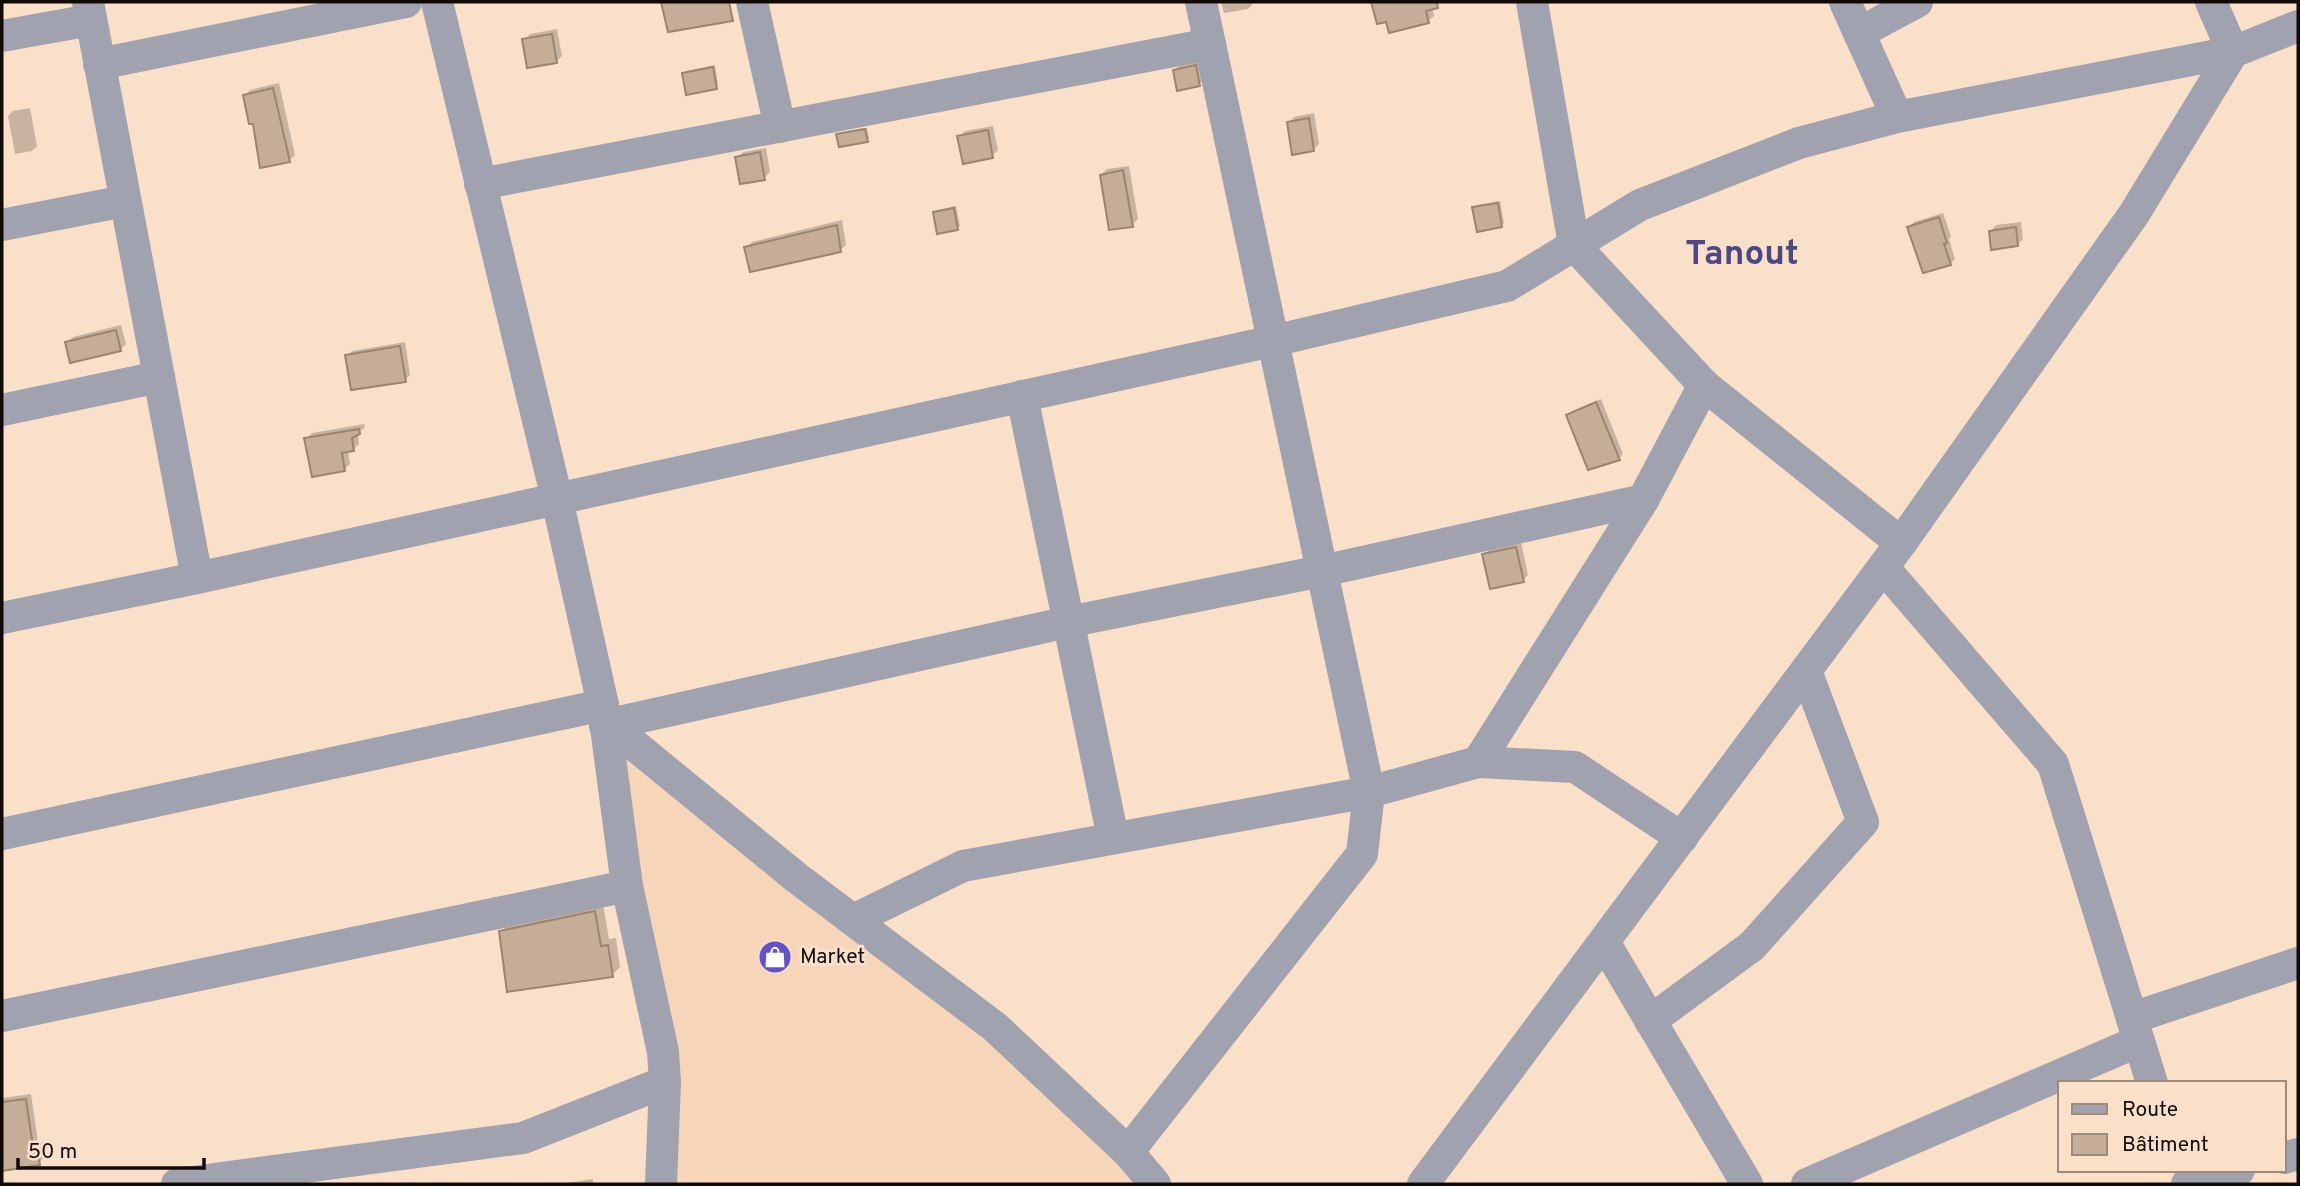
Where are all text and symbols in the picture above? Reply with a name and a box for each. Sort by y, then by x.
district label: Tanout [1685,233,1799,277]
shop icon: Market [756,938,794,976]
place label: Market [800,944,865,971]
legend [2058,1081,2286,1172]
text: Route [2122,1097,2178,1124]
scale bar [18,1126,203,1170]
text: Bâtiment [2122,1132,2209,1159]
text: 50 m [28,1139,77,1166]

